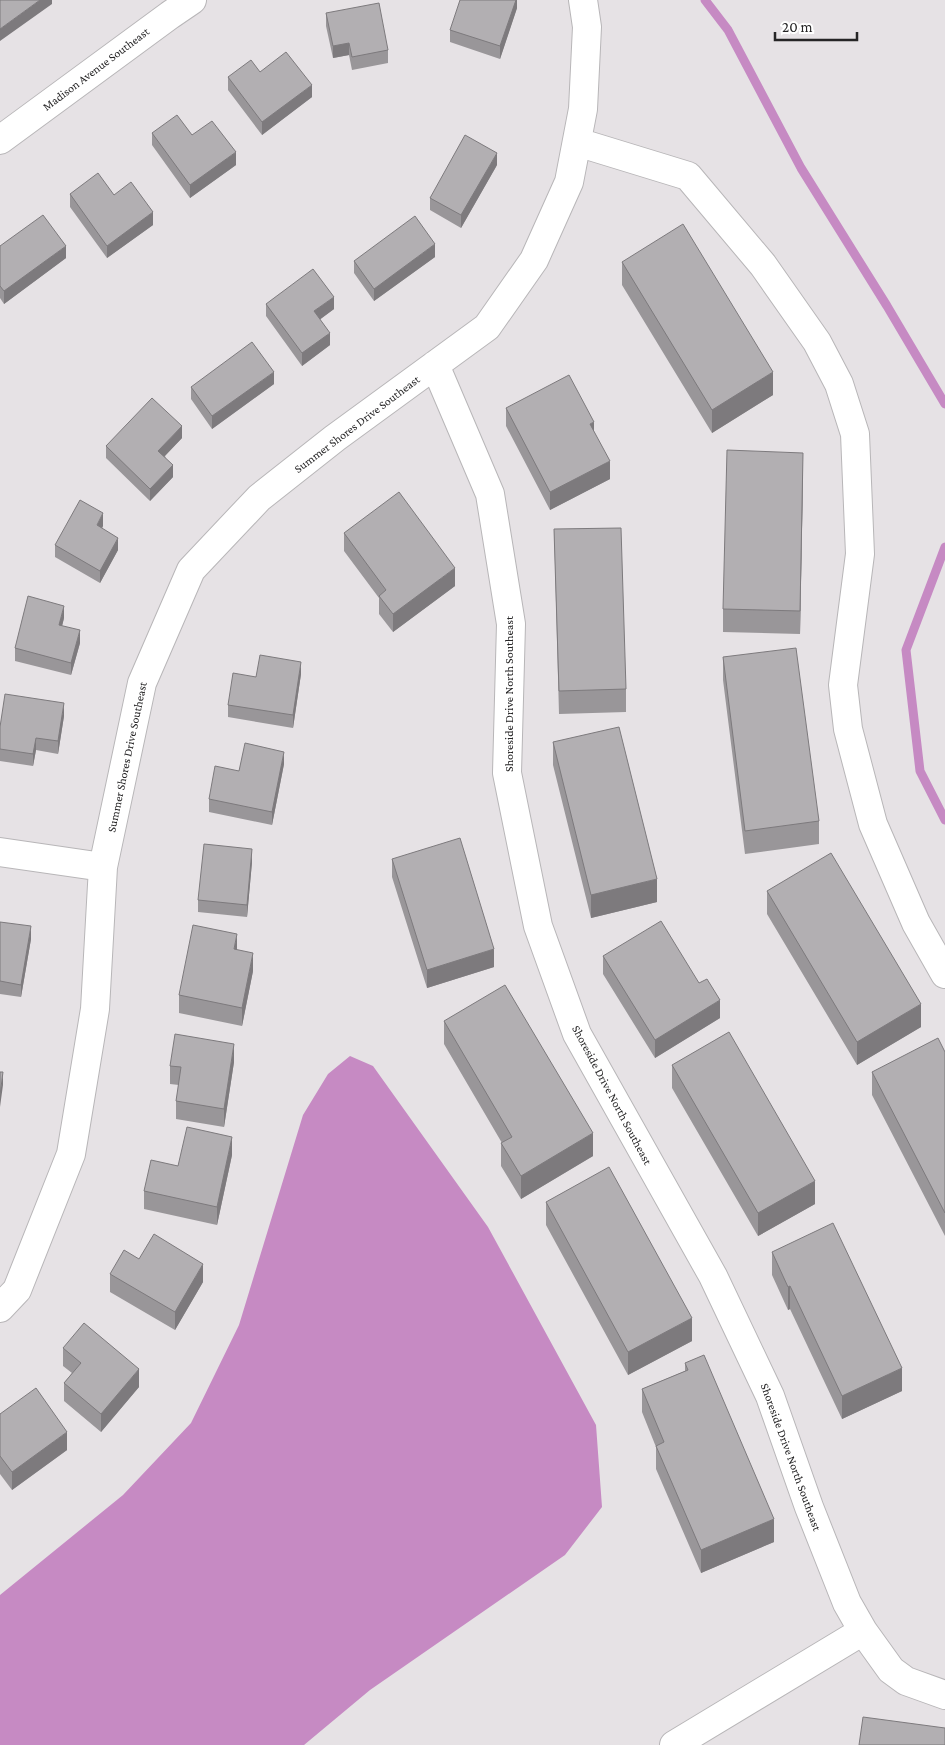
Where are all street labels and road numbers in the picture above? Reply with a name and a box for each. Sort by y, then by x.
street label: Madison Avenue Southeast [40,24,153,114]
street label: Summer Shores Drive Southeast [291,372,423,476]
street label: Shoreside Drive North Southeast [502,615,516,772]
street label: Summer Shores Drive Southeast [104,679,150,834]
street label: Shoreside Drive North Southeast [569,1023,655,1168]
street label: Shoreside Drive North Southeast [758,1381,825,1534]

